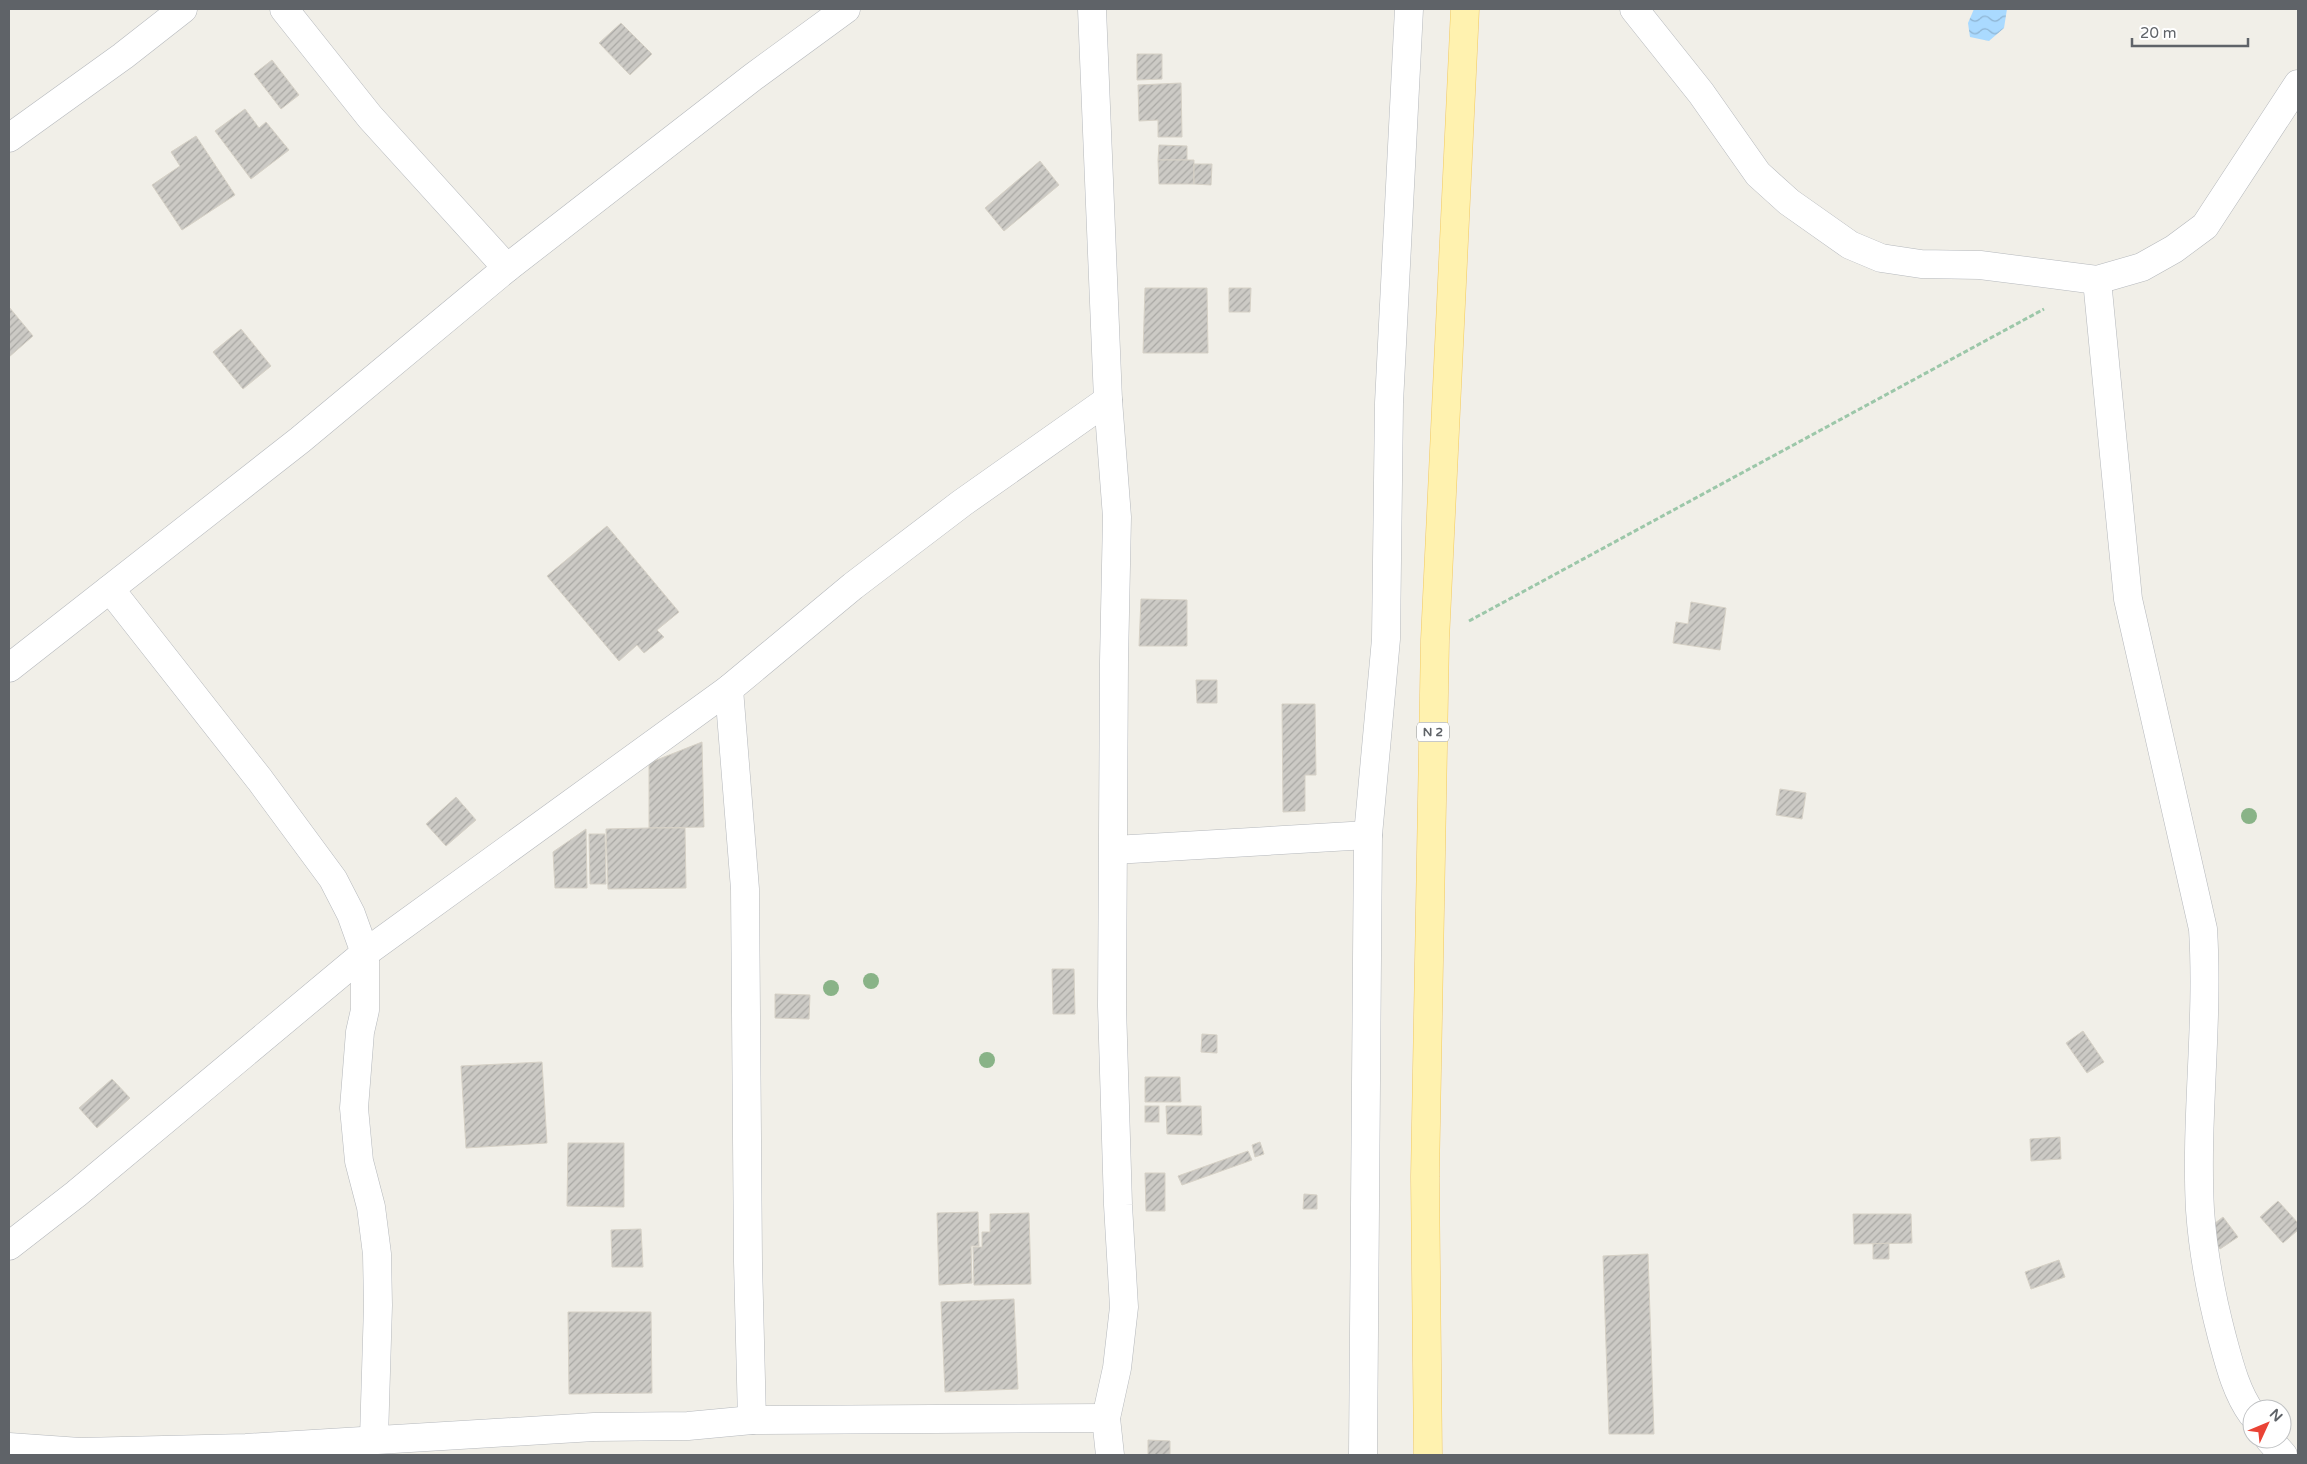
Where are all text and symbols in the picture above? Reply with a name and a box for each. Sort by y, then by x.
scale bar [2132,15,2248,47]
text: 20 m [2140,24,2177,42]
road number: N 2 [1417,722,1449,742]
north arrow [2242,1399,2292,1449]
text: N [2266,1405,2286,1425]

